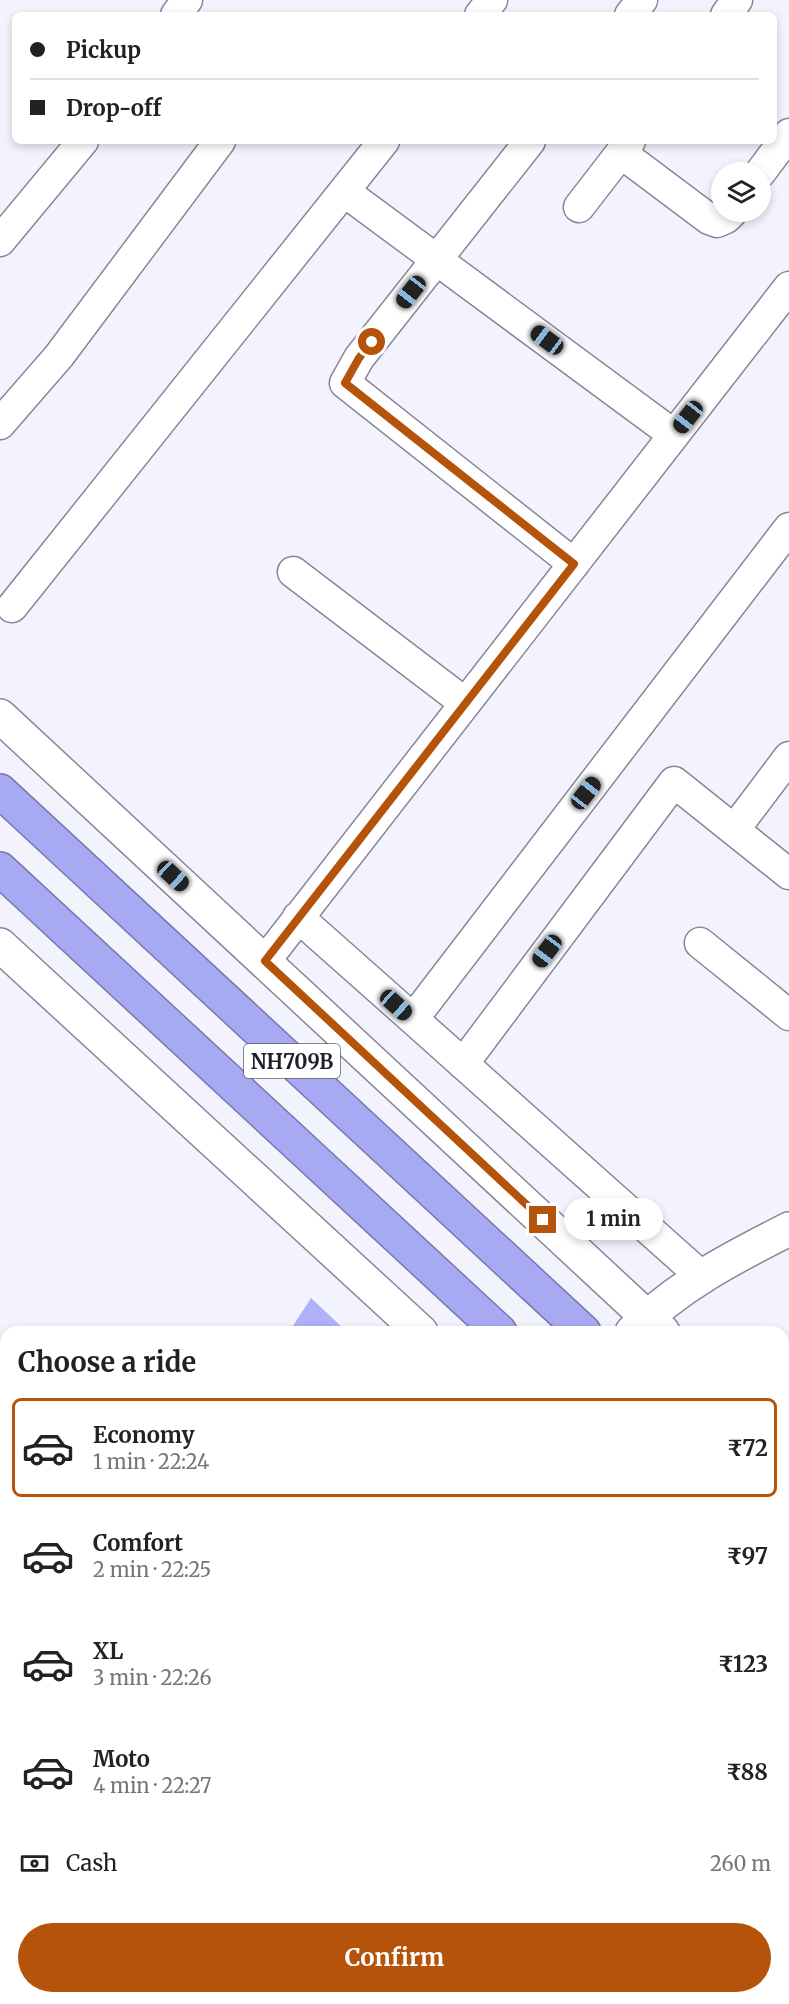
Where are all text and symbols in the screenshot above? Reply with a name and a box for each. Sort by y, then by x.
text: Pickup [66,36,141,64]
text: Drop-off [66,94,161,122]
map controls [711,162,771,222]
button: layers [711,162,771,222]
car [393,272,429,312]
car [527,322,567,358]
route start [358,328,385,355]
car [670,397,706,437]
car [568,773,604,813]
car [154,857,192,895]
car [529,931,565,971]
car [377,986,415,1024]
road number: NH709B [244,1044,340,1078]
callout: 1 min [564,1199,663,1241]
route end [529,1206,556,1233]
text: 1 min [586,1206,641,1231]
text: Choose a ride [18,1345,196,1379]
icon: car [21,1421,75,1475]
text: Economy [93,1421,194,1449]
text: ₹72 [727,1434,768,1462]
text: 1 min · 22:24 [93,1449,209,1474]
icon: car [21,1529,75,1583]
text: Comfort [93,1529,183,1557]
text: ₹97 [727,1542,768,1570]
text: 2 min · 22:25 [93,1557,211,1582]
icon: car [21,1637,75,1691]
text: XL [93,1637,123,1665]
text: ₹123 [718,1650,768,1678]
text: 3 min · 22:26 [93,1665,212,1690]
icon: car [21,1745,75,1799]
text: Moto [93,1745,150,1773]
text: ₹88 [726,1758,768,1786]
text: 4 min · 22:27 [93,1773,212,1798]
icon: cash [18,1847,51,1880]
text: Cash [66,1849,117,1877]
text: 260 m [710,1851,771,1876]
button: Confirm [18,1923,771,1992]

